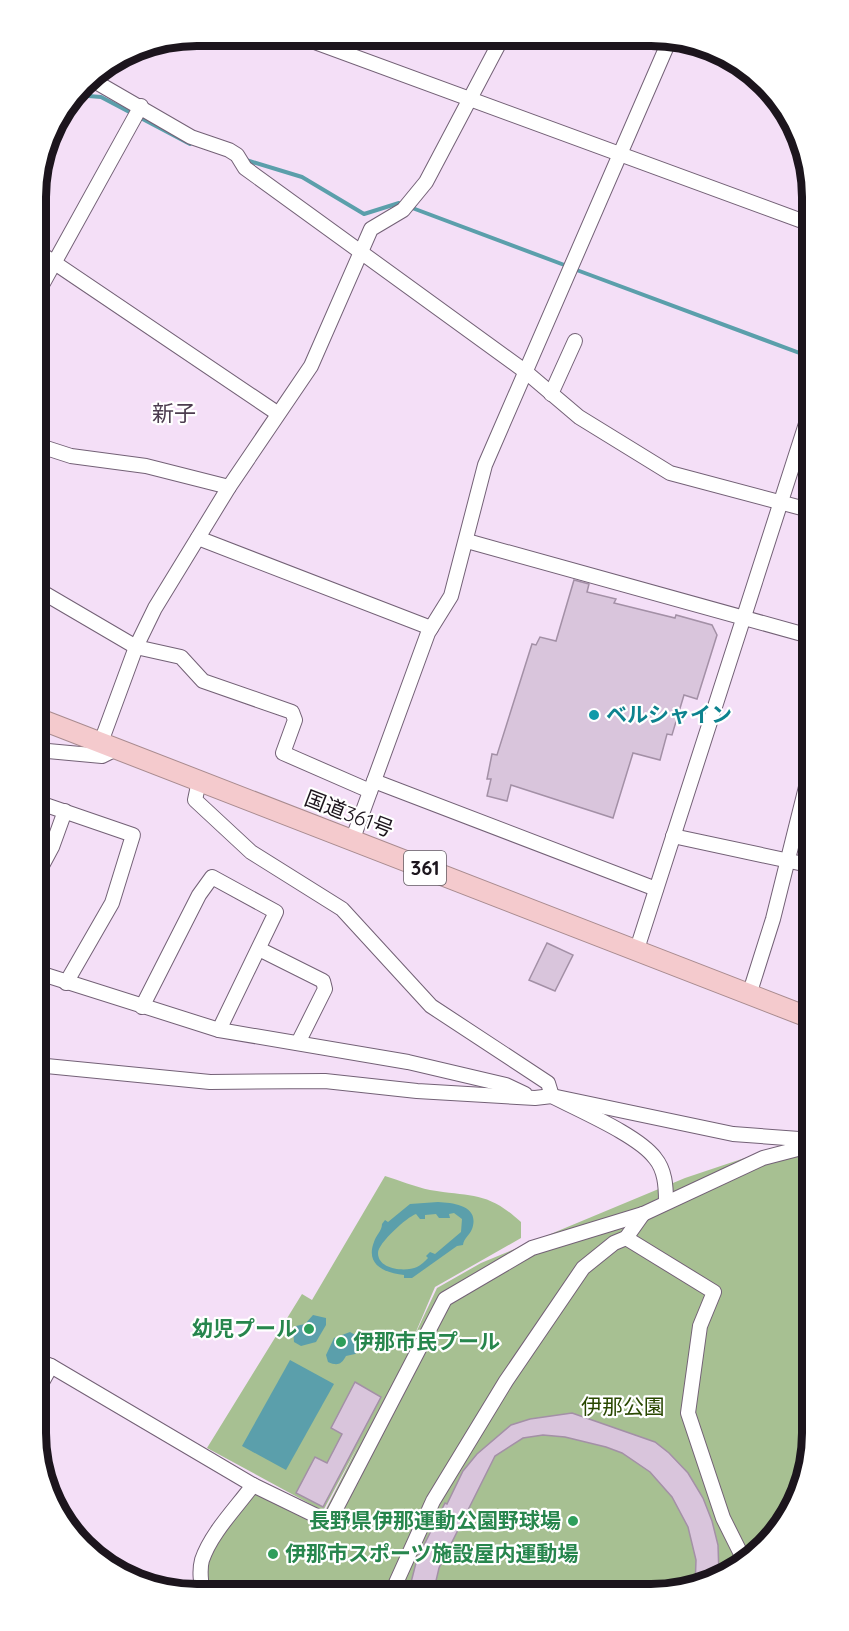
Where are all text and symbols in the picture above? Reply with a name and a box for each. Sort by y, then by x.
district label: 新子 [152,399,196,427]
place label: ベルシャイン [606,701,732,727]
marker: ベルシャイン [587,708,601,722]
street label: 国道361号 [301,784,397,842]
road number: 361 [404,851,446,885]
place label: 幼児プール [192,1315,297,1341]
marker: 幼児プール [302,1322,316,1336]
place label: 伊那市民プール [353,1328,500,1354]
marker: 伊那市民プール [334,1335,348,1349]
park label: 伊那公園 [581,1393,665,1419]
place label: 長野県伊那運動公園野球場 [309,1507,561,1533]
marker: 長野県伊那運動公園野球場 [566,1514,580,1528]
place label: 伊那市スポーツ施設屋内運動場 [285,1540,579,1566]
marker: 伊那市スポーツ施設屋内運動場 [266,1547,280,1561]

